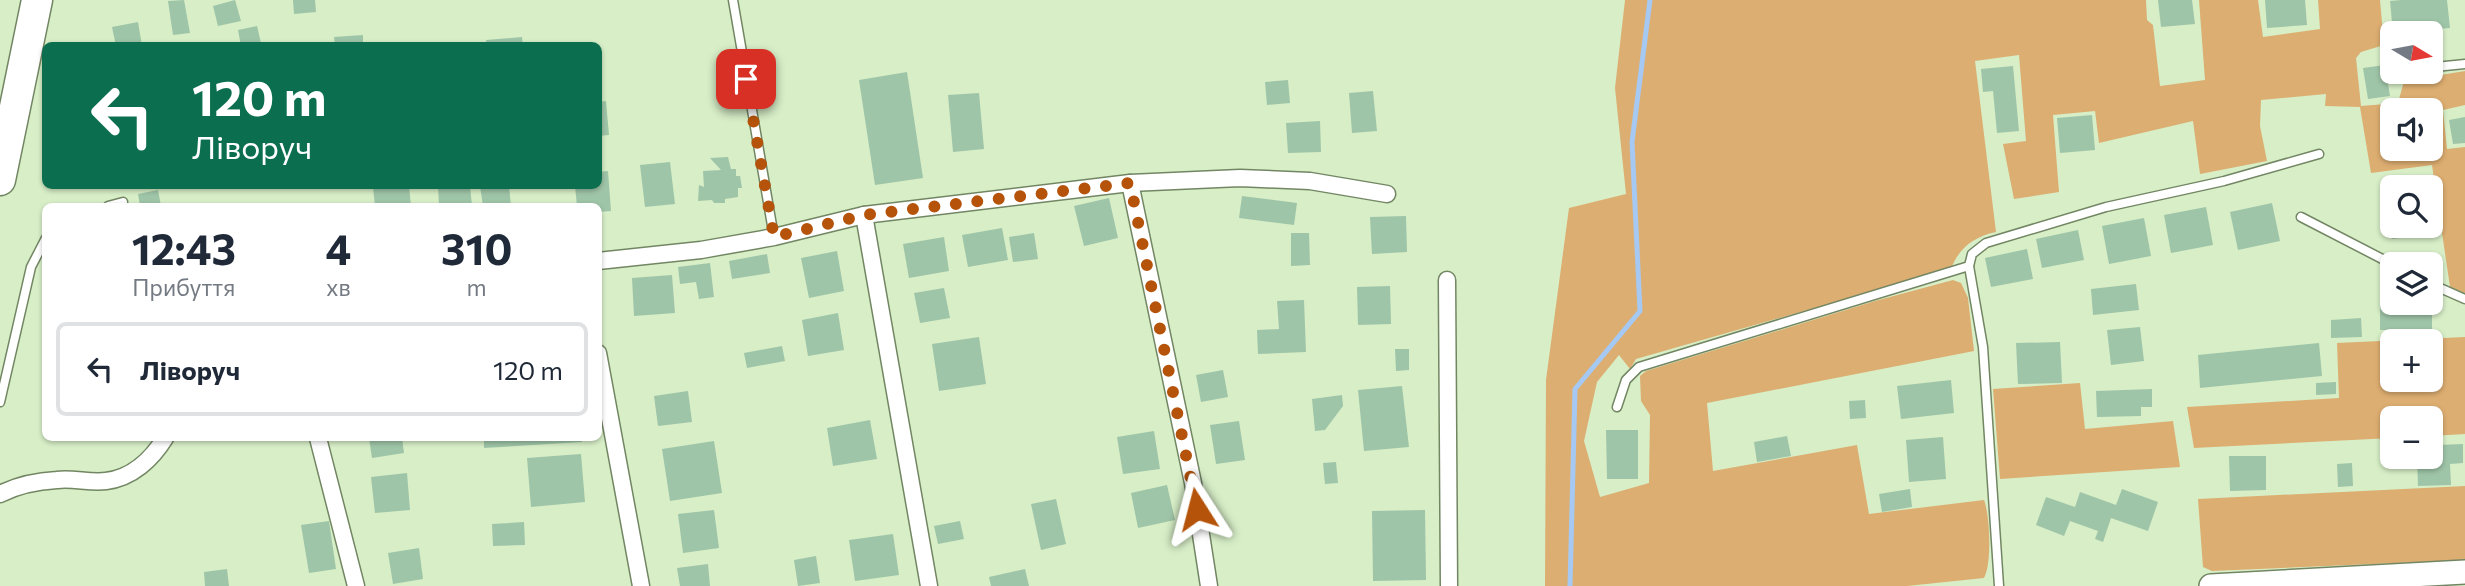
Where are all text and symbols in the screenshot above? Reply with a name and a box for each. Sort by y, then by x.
north arrow [2380,21,2443,84]
map controls [2380,21,2443,469]
pin [716,49,776,109]
icon: arrive [727,60,765,98]
text: 120 m [192,66,326,126]
icon: left [77,70,168,161]
button: sound [2380,98,2443,161]
text: Ліворуч [192,126,312,166]
button: search [2380,175,2443,238]
text: 12:43 [132,222,236,274]
text: 4 [326,222,351,274]
text: 310 [441,222,512,274]
button: layers [2380,252,2443,315]
text: Прибуття [132,273,235,301]
text: хв [326,273,351,301]
text: m [467,273,487,301]
button: + [2380,329,2443,392]
icon: left [81,350,119,388]
text: Ліворуч [140,354,240,385]
text: 120 m [493,354,563,385]
button: − [2380,406,2443,469]
position arrow [1160,472,1234,546]

